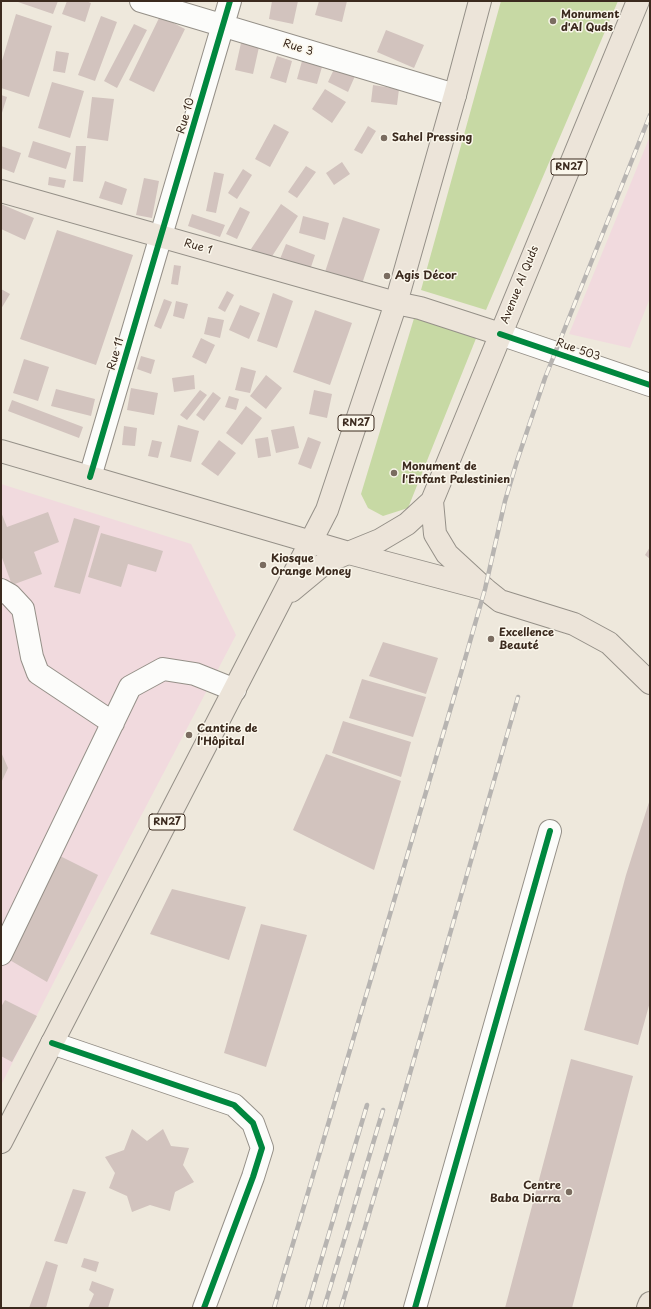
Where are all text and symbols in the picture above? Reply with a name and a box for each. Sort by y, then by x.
place label: Monument d'Al Quds [561,8,619,34]
marker: Monument d'Al Quds [548,16,558,26]
street label: Rue 3 [281,37,315,59]
street label: Rue 10 [175,96,197,136]
place label: Sahel Pressing [392,131,472,145]
marker: Sahel Pressing [379,133,389,143]
road number: RN27 [551,159,587,175]
street label: Rue 1 [182,237,214,257]
street label: Avenue Al Quds [498,244,542,326]
place label: Agis Décor [395,269,457,283]
marker: Agis Décor [382,271,392,281]
street label: Rue 11 [105,336,127,372]
street label: Rue 503 [554,336,602,364]
road number: RN27 [338,415,374,431]
place label: Monument de l'Enfant Palestinien [402,460,510,486]
marker: Monument de l'Enfant Palestinien [389,468,399,478]
place label: Kiosque Orange Money [271,552,351,578]
marker: Kiosque Orange Money [258,560,268,570]
place label: Excellence Beauté [499,626,554,652]
marker: Excellence Beauté [486,634,496,644]
place label: Cantine de l'Hôpital [197,722,258,748]
marker: Cantine de l'Hôpital [184,730,194,740]
road number: RN27 [149,814,185,830]
place label: Centre Baba Diarra [490,1179,561,1205]
marker: Centre Baba Diarra [564,1187,574,1197]

